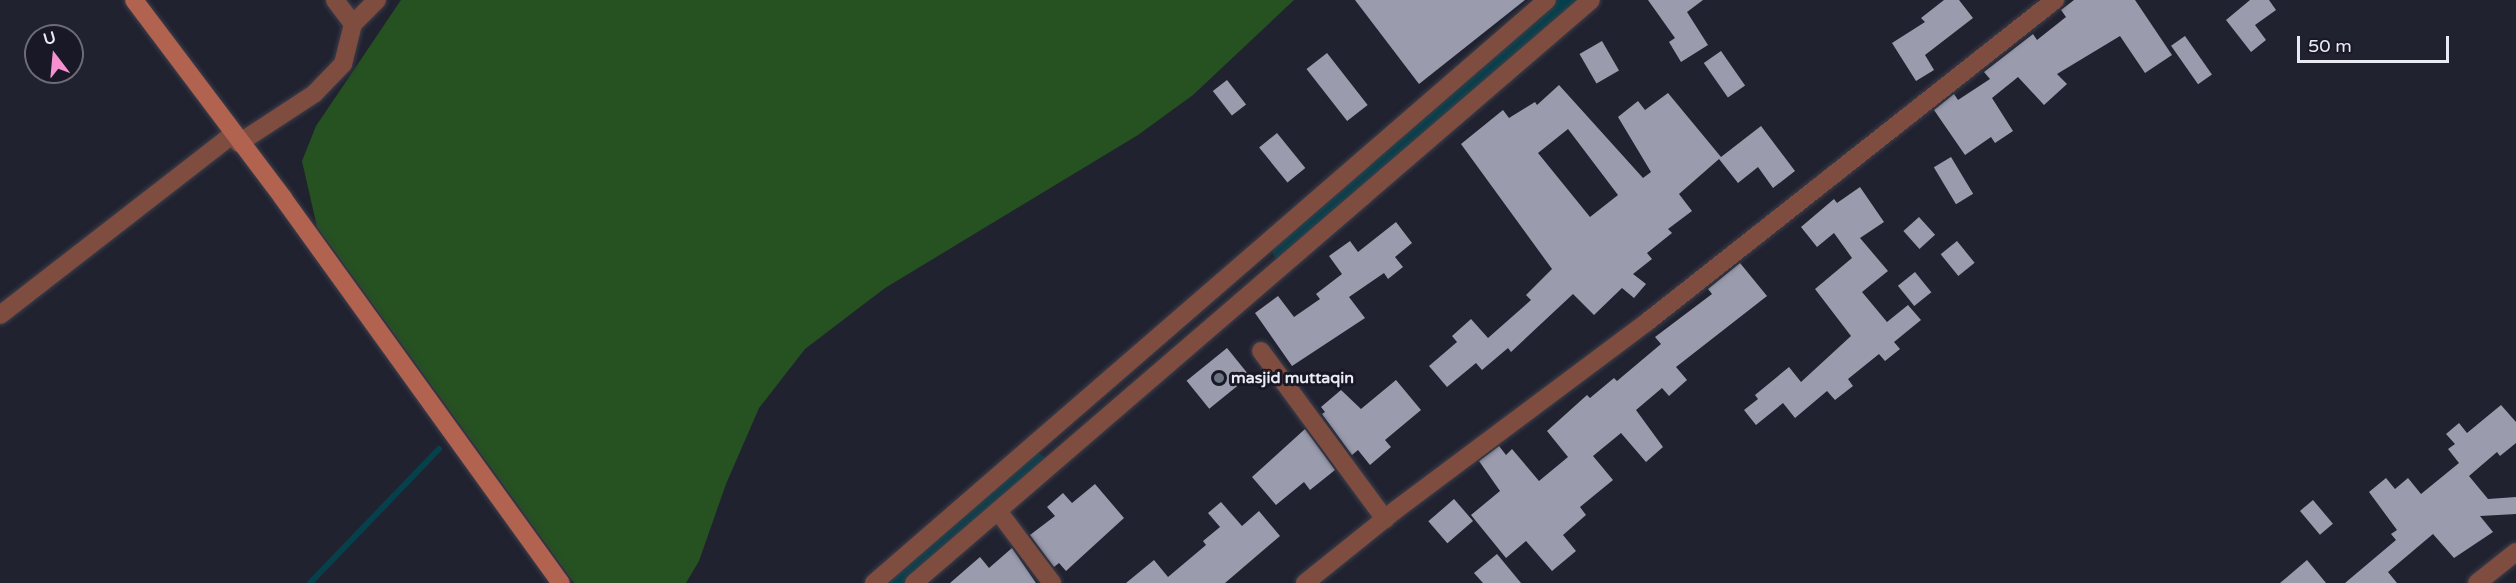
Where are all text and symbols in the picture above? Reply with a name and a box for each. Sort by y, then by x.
north arrow [24,24,84,84]
scale bar [2300,24,2452,62]
text: U [41,27,58,50]
text: 50 m [2308,35,2352,57]
place label: masjid muttaqin [1231,368,1354,388]
marker: masjid muttaqin [1212,371,1226,385]

